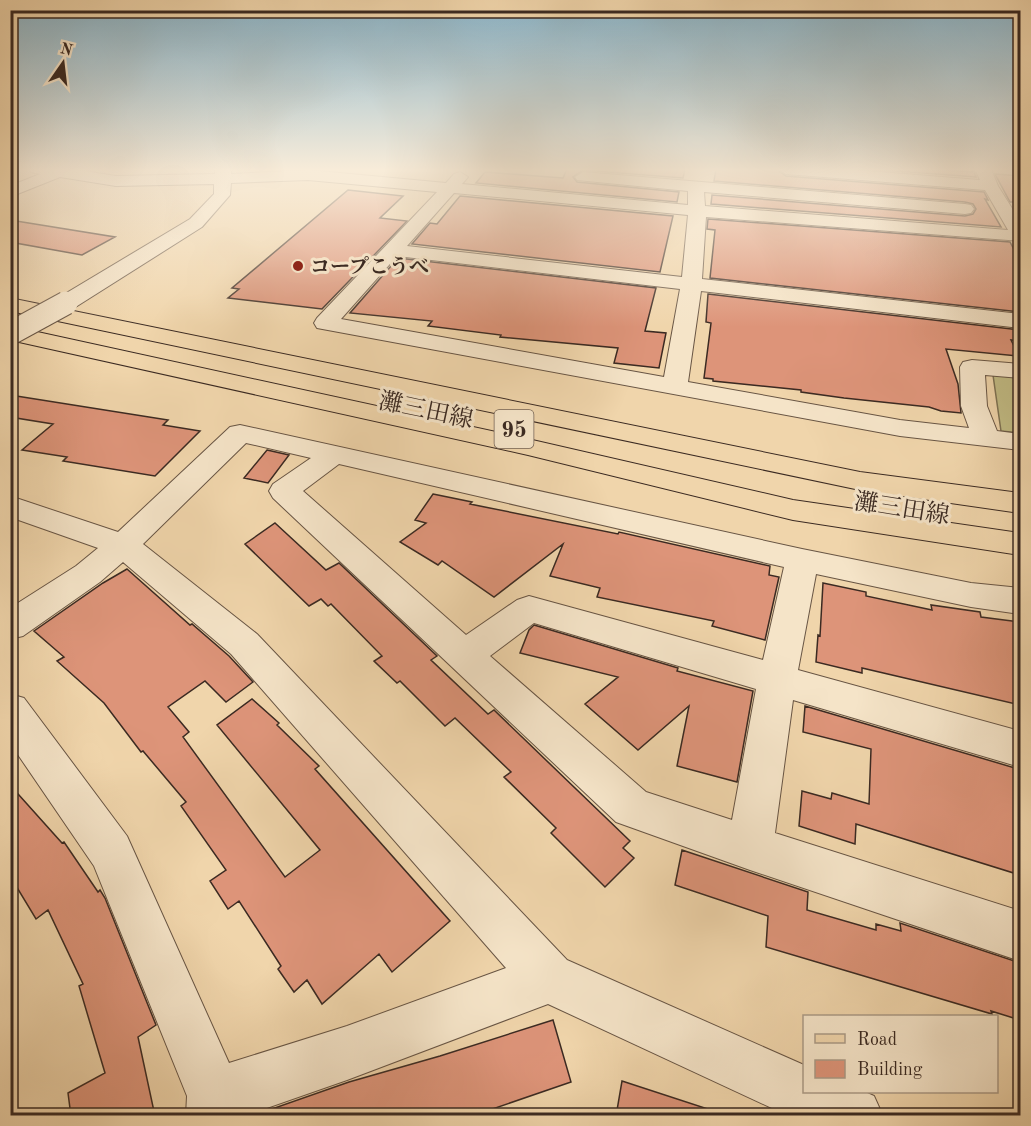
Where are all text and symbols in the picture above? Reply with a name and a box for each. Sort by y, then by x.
north arrow [33,33,93,93]
text: N [58,41,75,60]
place label: コープこうべ [310,256,429,278]
marker: コープこうべ [291,259,305,273]
street label: 灘三田線 [376,387,476,434]
road number: 95 [494,410,534,448]
street label: 灘三田線 [852,488,951,529]
legend [803,1015,998,1093]
text: Road [857,1031,897,1049]
text: Building [857,1061,923,1079]

